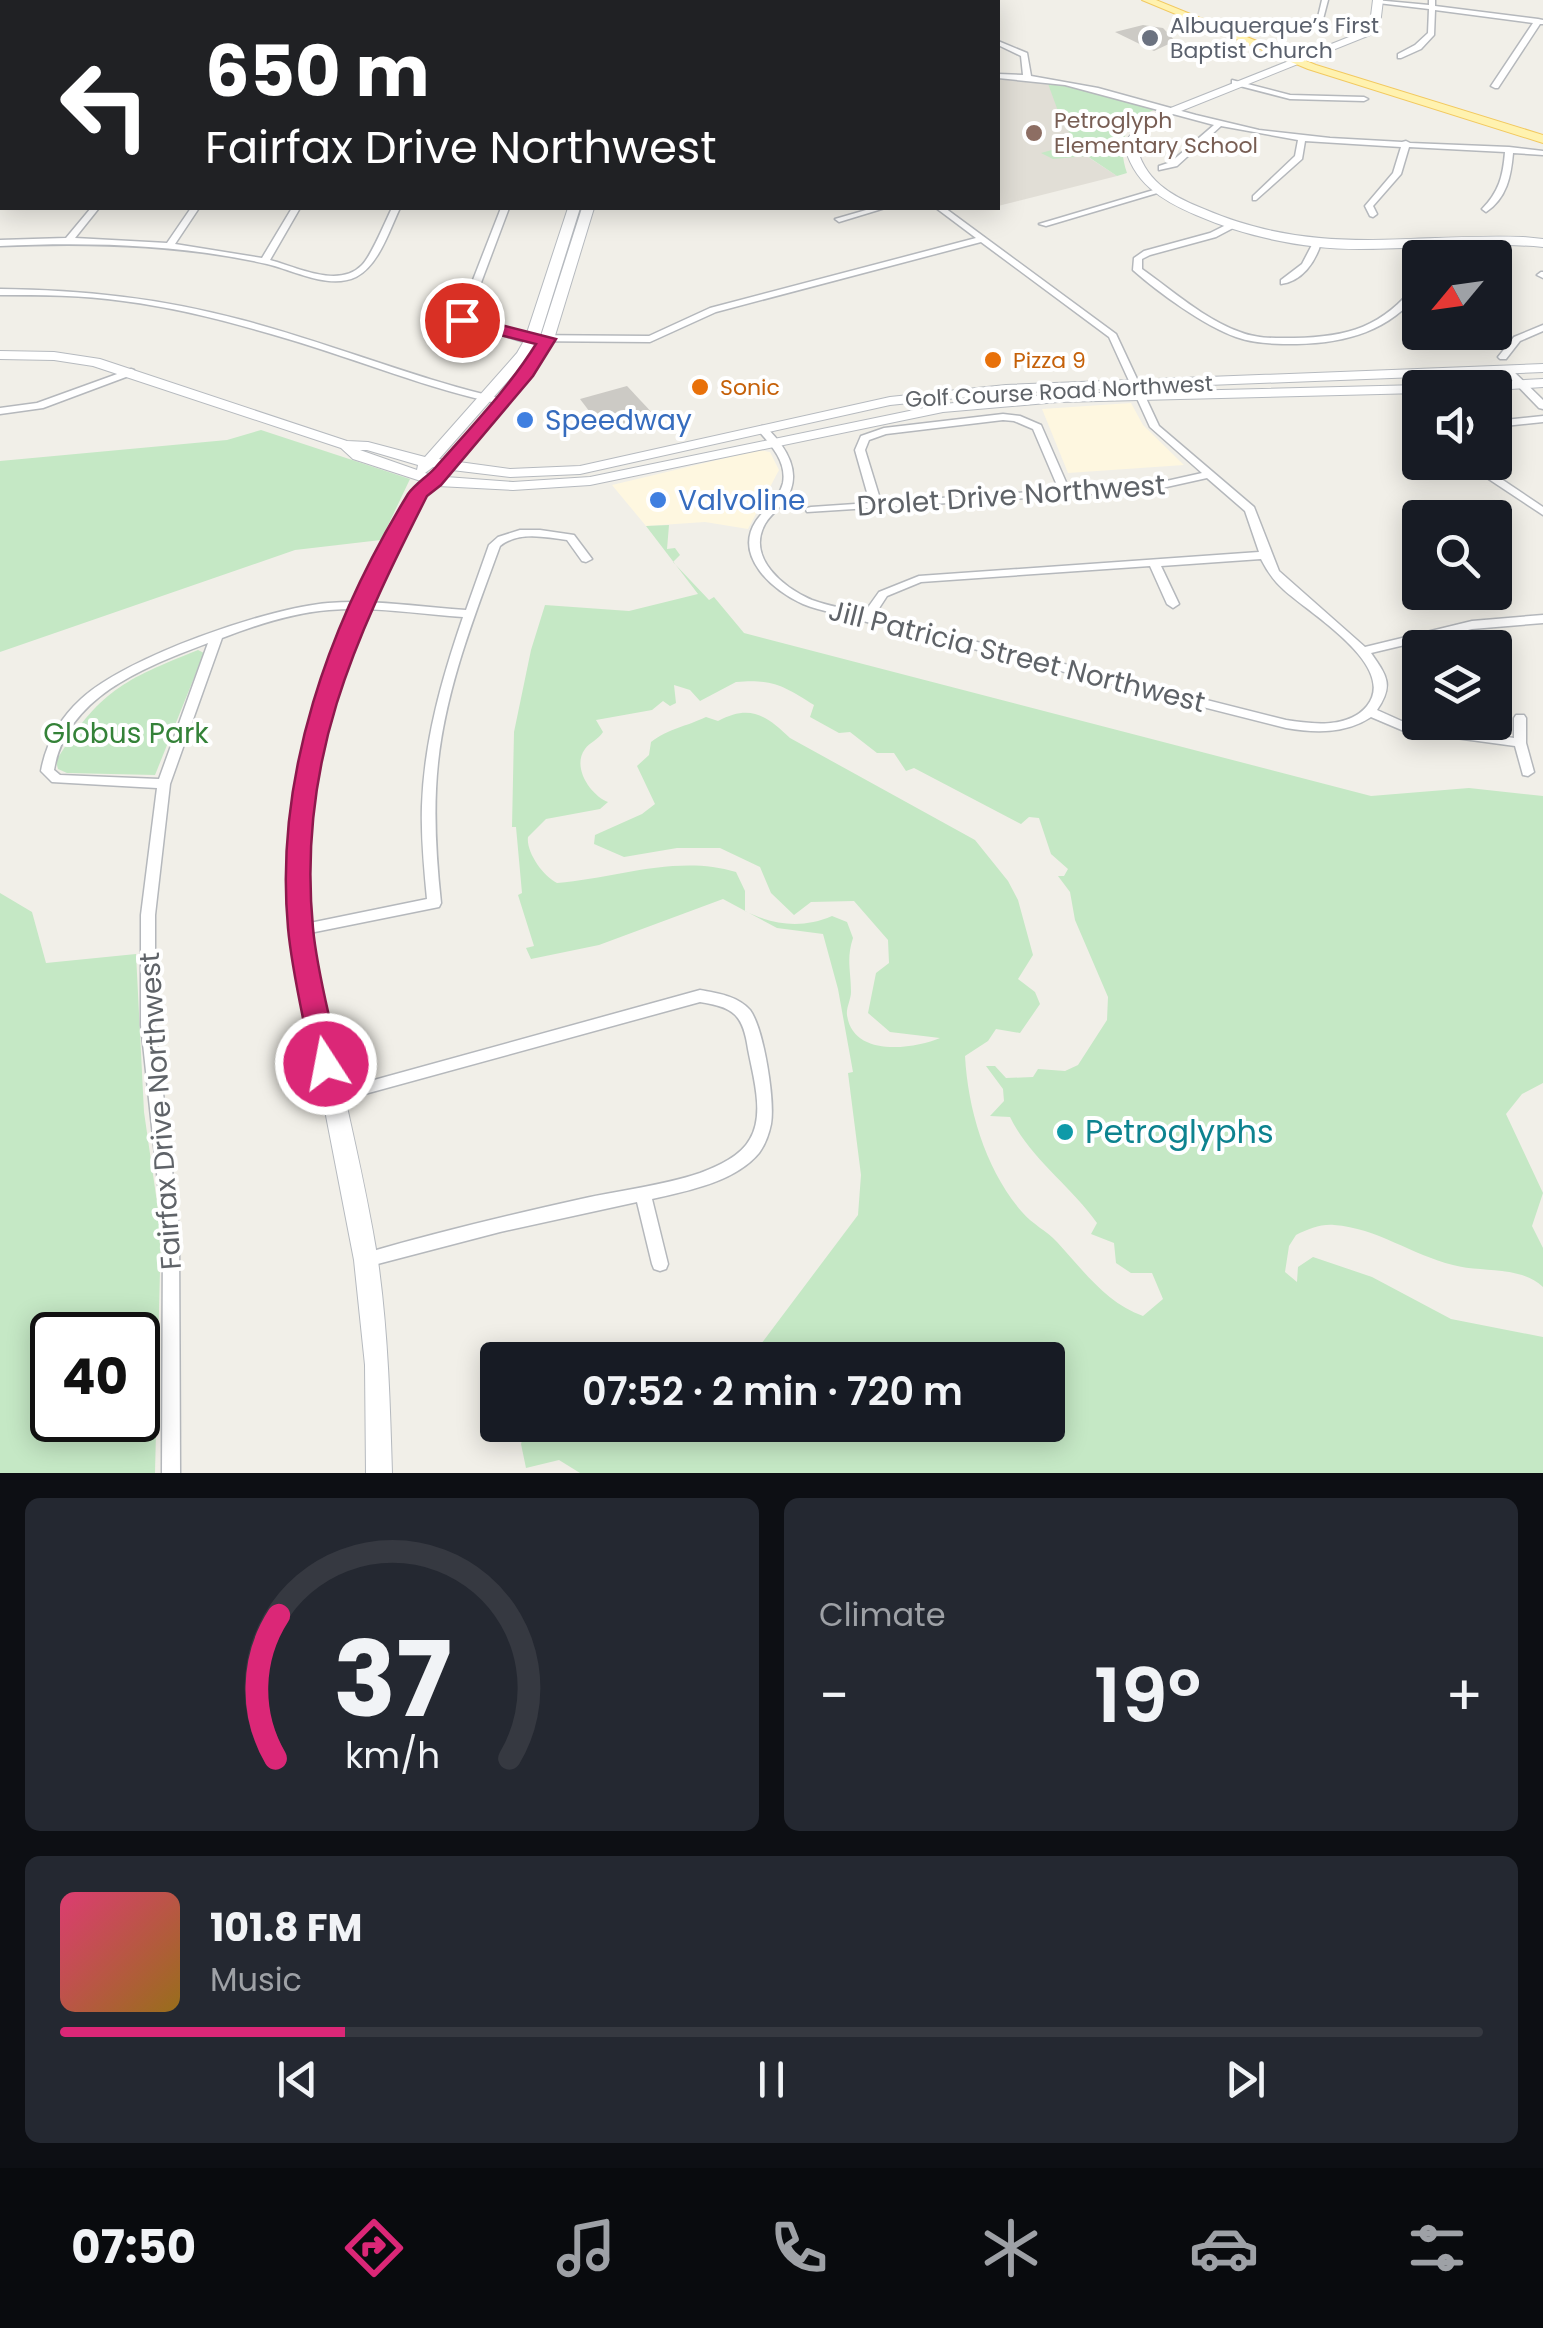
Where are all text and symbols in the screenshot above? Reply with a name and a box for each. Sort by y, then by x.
place label: Albuquerque’s First Baptist Church [1170,10,1379,66]
text: 650 m [205,22,430,121]
marker: Albuquerque’s First Baptist Church [1139,27,1161,49]
icon: left [40,40,170,170]
place label: Petroglyph Elementary School [1054,105,1258,161]
text: Fairfax Drive Northwest [205,116,717,179]
marker: Petroglyph Elementary School [1023,122,1045,144]
north arrow [1402,240,1512,350]
map controls [1402,240,1512,740]
pin [420,278,505,363]
icon: arrive [435,293,490,348]
place label: Pizza 9 [1013,345,1086,376]
marker: Pizza 9 [982,349,1004,371]
street label: Golf Course Road Northwest [904,368,1214,415]
button: sound [1402,370,1512,480]
place label: Sonic [720,372,780,403]
marker: Sonic [689,376,711,398]
place label: Speedway [545,401,692,440]
marker: Speedway [514,409,536,431]
street label: Drolet Drive Northwest [856,465,1167,526]
place label: Valvoline [678,481,805,520]
marker: Valvoline [647,489,669,511]
button: search [1402,500,1512,610]
street label: Jill Patricia Street Northwest [825,591,1209,722]
button: layers [1402,630,1512,740]
park label: Globus Park [43,714,209,753]
street label: Fairfax Drive Northwest [130,951,191,1271]
position arrow [274,1012,378,1116]
place label: Petroglyphs [1085,1109,1274,1154]
marker: Petroglyphs [1054,1121,1076,1143]
speed limit sign: 40 [30,1312,160,1442]
text: 07:52 · 2 min · 720 m [582,1365,963,1418]
text: Climate [819,1592,946,1637]
text: 37 [333,1607,451,1752]
text: 19° [1094,1643,1201,1748]
text: − [819,1657,849,1734]
text: + [1445,1657,1483,1734]
text: km/h [344,1730,440,1781]
text: 101.8 FM [210,1901,362,1954]
text: Music [210,1957,302,2002]
icon: previous [270,2052,325,2107]
icon: pause [744,2052,799,2107]
icon: next [1218,2052,1273,2107]
icon: directions [339,2213,409,2283]
icon: music [551,2213,621,2283]
icon: phone [764,2213,834,2283]
icon: climate [976,2213,1046,2283]
icon: car [1189,2213,1259,2283]
icon: filters [1402,2213,1472,2283]
text: 07:50 [71,2216,196,2279]

